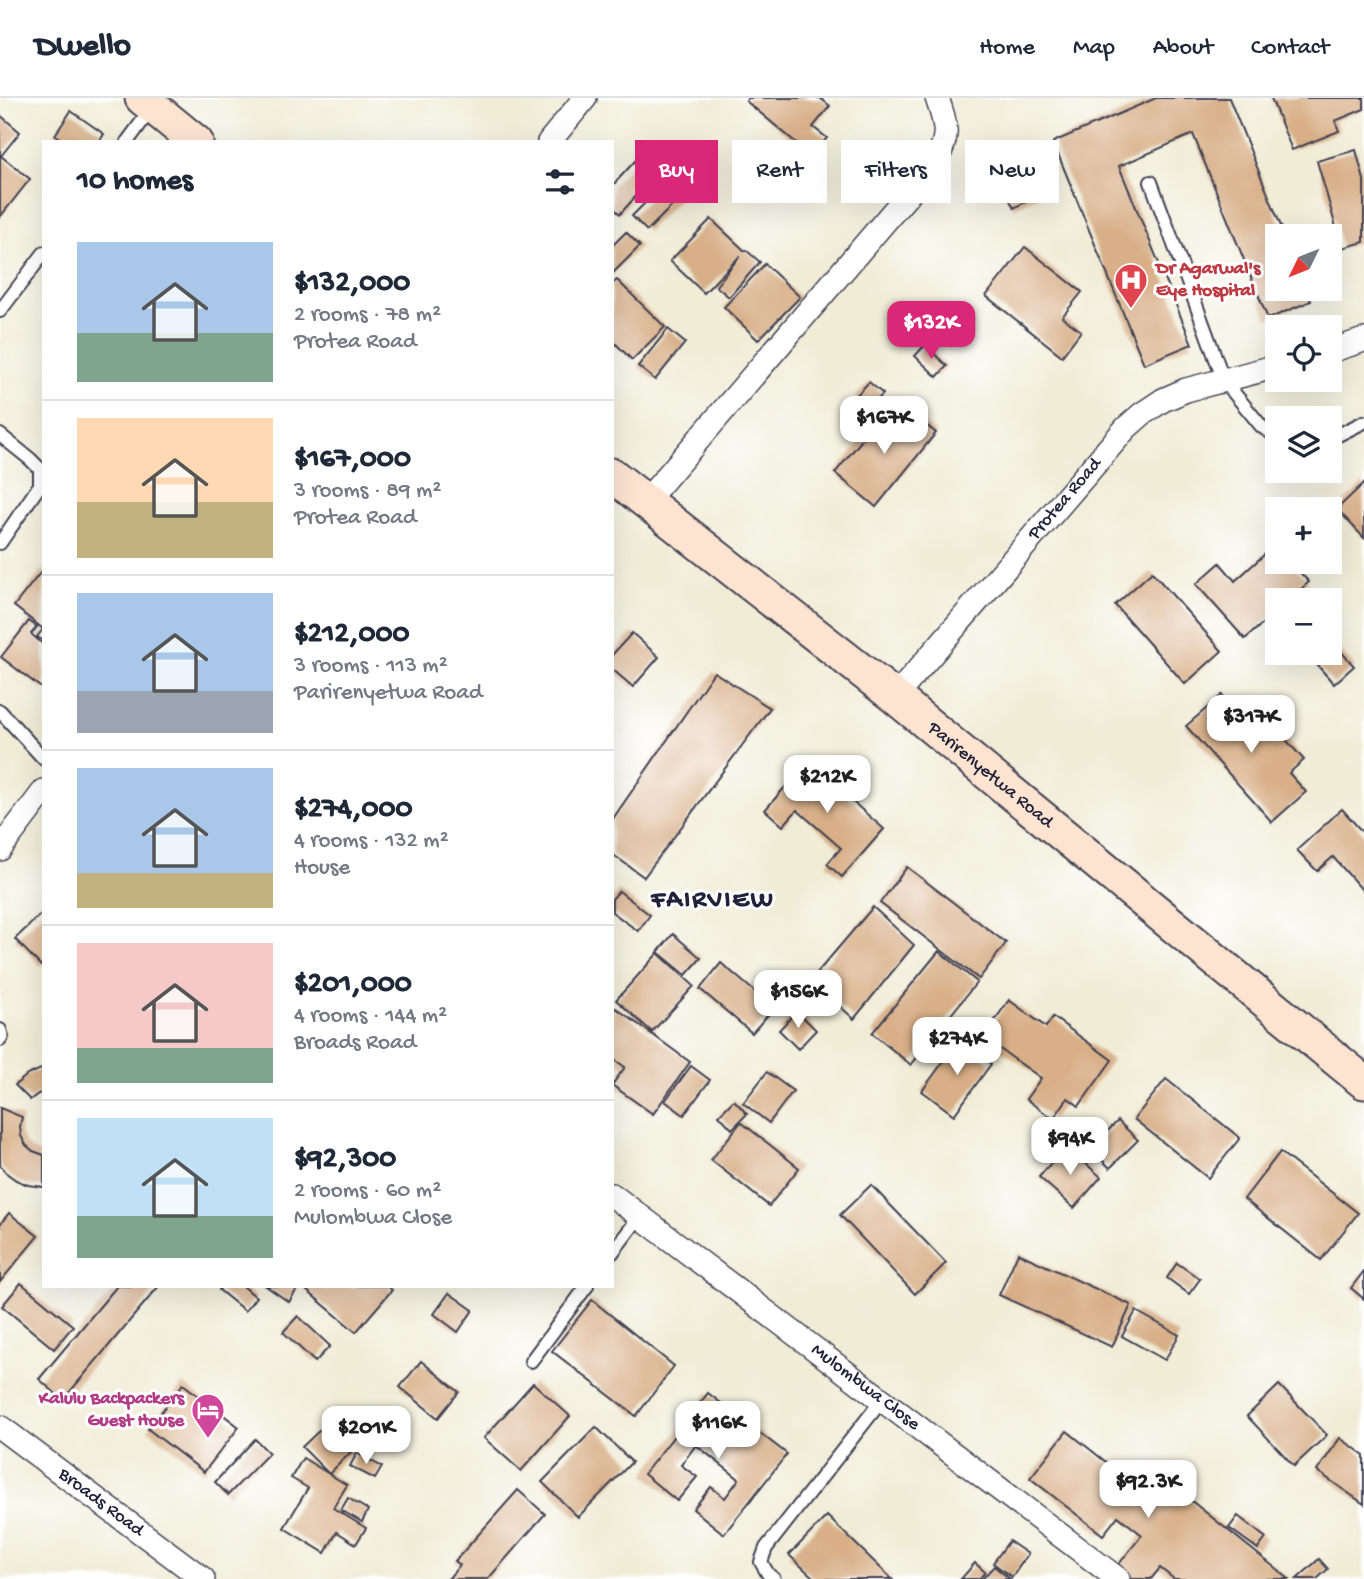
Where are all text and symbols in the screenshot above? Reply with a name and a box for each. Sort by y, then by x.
text: Dwello [35,29,131,67]
text: Home [979,34,1035,63]
text: Map [1073,34,1115,63]
text: About [1153,34,1213,63]
text: Contact [1251,34,1329,63]
chip: Buy [635,140,718,203]
chip: Rent [732,140,827,203]
chip: Filters [841,140,951,203]
chip: New [965,140,1059,203]
icon: filters [541,163,579,201]
text: 10 homes [77,165,193,200]
north arrow [1265,224,1342,301]
map controls [1265,224,1342,665]
place label: Dr Agarwal's Eye Hospital [1154,258,1261,303]
hospital icon: Dr Agarwal's Eye Hospital [1112,261,1150,310]
text: $132,000 [294,267,410,302]
icon: home [133,270,217,354]
text: 2 rooms · 78 m² [294,302,441,329]
pin: $132K [882,302,980,361]
text: $132K [903,310,959,337]
button: locate [1265,315,1342,392]
text: Protea Road [294,329,416,356]
pin: $167K [835,396,933,456]
text: $167K [856,405,912,432]
button: layers [1265,406,1342,483]
text: $167,000 [294,443,411,478]
icon: home [133,446,217,530]
street label: Protea Road [1023,452,1108,546]
text: 3 rooms · 89 m² [294,478,441,505]
button: + [1265,497,1342,574]
text: Protea Road [294,505,416,532]
button: − [1265,588,1342,665]
text: $212,000 [294,618,410,653]
icon: home [133,621,217,705]
text: 3 rooms · 113 m² [294,653,448,680]
text: Parirenyetwa Road [294,680,482,707]
pin: $317K [1202,696,1300,755]
text: $317K [1223,704,1279,731]
street label: Parirenyetwa Road [922,716,1059,835]
pin: $212K [778,756,876,815]
text: $212K [800,764,854,791]
text: $274,000 [294,793,413,828]
icon: home [133,796,217,880]
text: 4 rooms · 132 m² [294,828,449,855]
text: House [294,855,350,882]
district label: FAIRVIEW [650,886,775,917]
text: $201,000 [294,968,412,1003]
pin: $156K [749,970,847,1030]
icon: home [133,971,217,1055]
text: $156K [770,979,826,1006]
text: 4 rooms · 144 m² [294,1003,447,1030]
pin: $274K [908,1018,1006,1077]
text: $274K [928,1026,986,1053]
text: Broads Road [294,1030,416,1057]
pin: $94K [1029,1118,1111,1177]
text: $94K [1047,1126,1093,1153]
text: $92,300 [294,1143,396,1178]
icon: home [133,1146,217,1230]
text: 2 rooms · 60 m² [294,1178,441,1205]
text: Mulombwa Close [294,1205,452,1232]
street label: Mulombwa Close [806,1339,924,1436]
place label: Kalulu Backpackers Guest House [38,1388,185,1433]
hotel icon: Kalulu Backpackers Guest House [189,1391,227,1440]
pin: $116K [669,1402,767,1461]
pin: $201K [317,1406,415,1466]
text: $116K [691,1410,745,1437]
text: $201K [338,1415,394,1442]
pin: $92.3K [1091,1460,1205,1520]
street label: Broads Road [53,1462,150,1543]
text: $92.3K [1116,1469,1180,1496]

